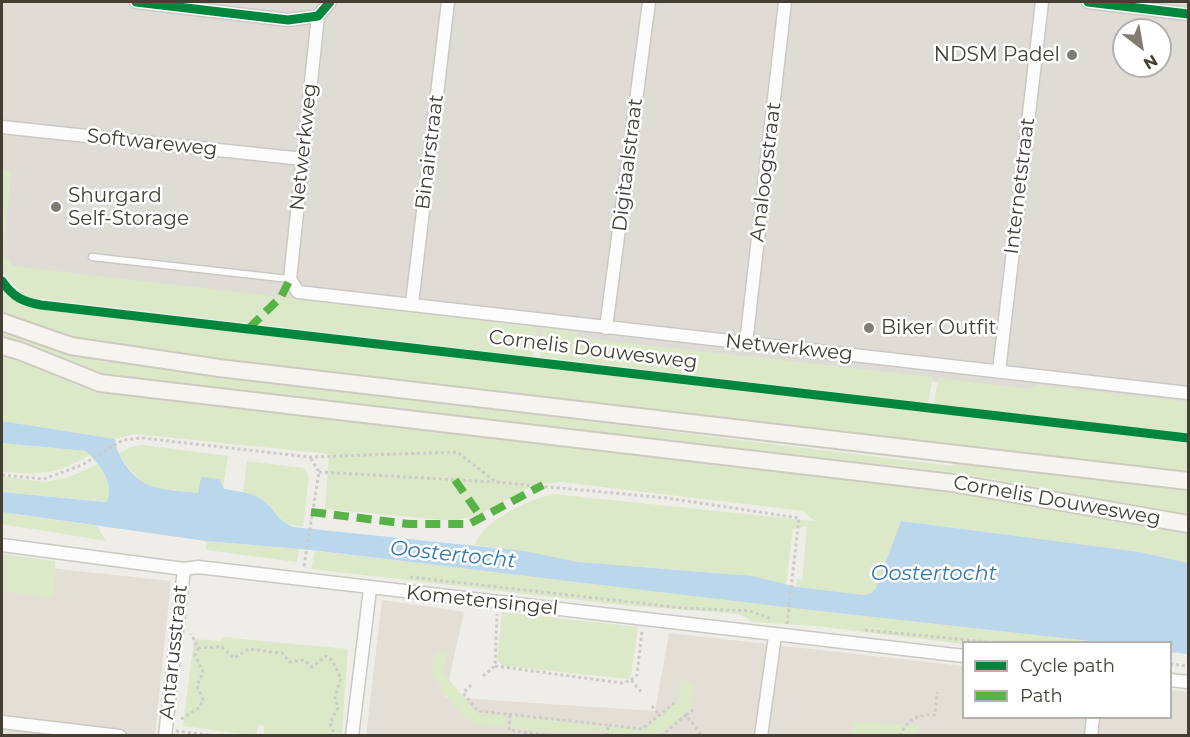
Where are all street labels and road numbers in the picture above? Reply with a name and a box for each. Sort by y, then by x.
street label: Netwerkweg [285,82,323,212]
street label: Binairstraat [411,93,449,211]
street label: Digitaalstraat [608,97,648,233]
street label: Analoogstraat [746,101,786,243]
street label: Internetstraat [1000,116,1040,256]
street label: Softwareweg [85,124,219,162]
street label: Cornelis Douwesweg [487,325,699,375]
street label: Netwerkweg [724,329,854,367]
street label: Cornelis Douwesweg [952,471,1162,531]
street label: Kometensingel [405,581,559,621]
street label: Antarusstraat [155,583,193,721]

